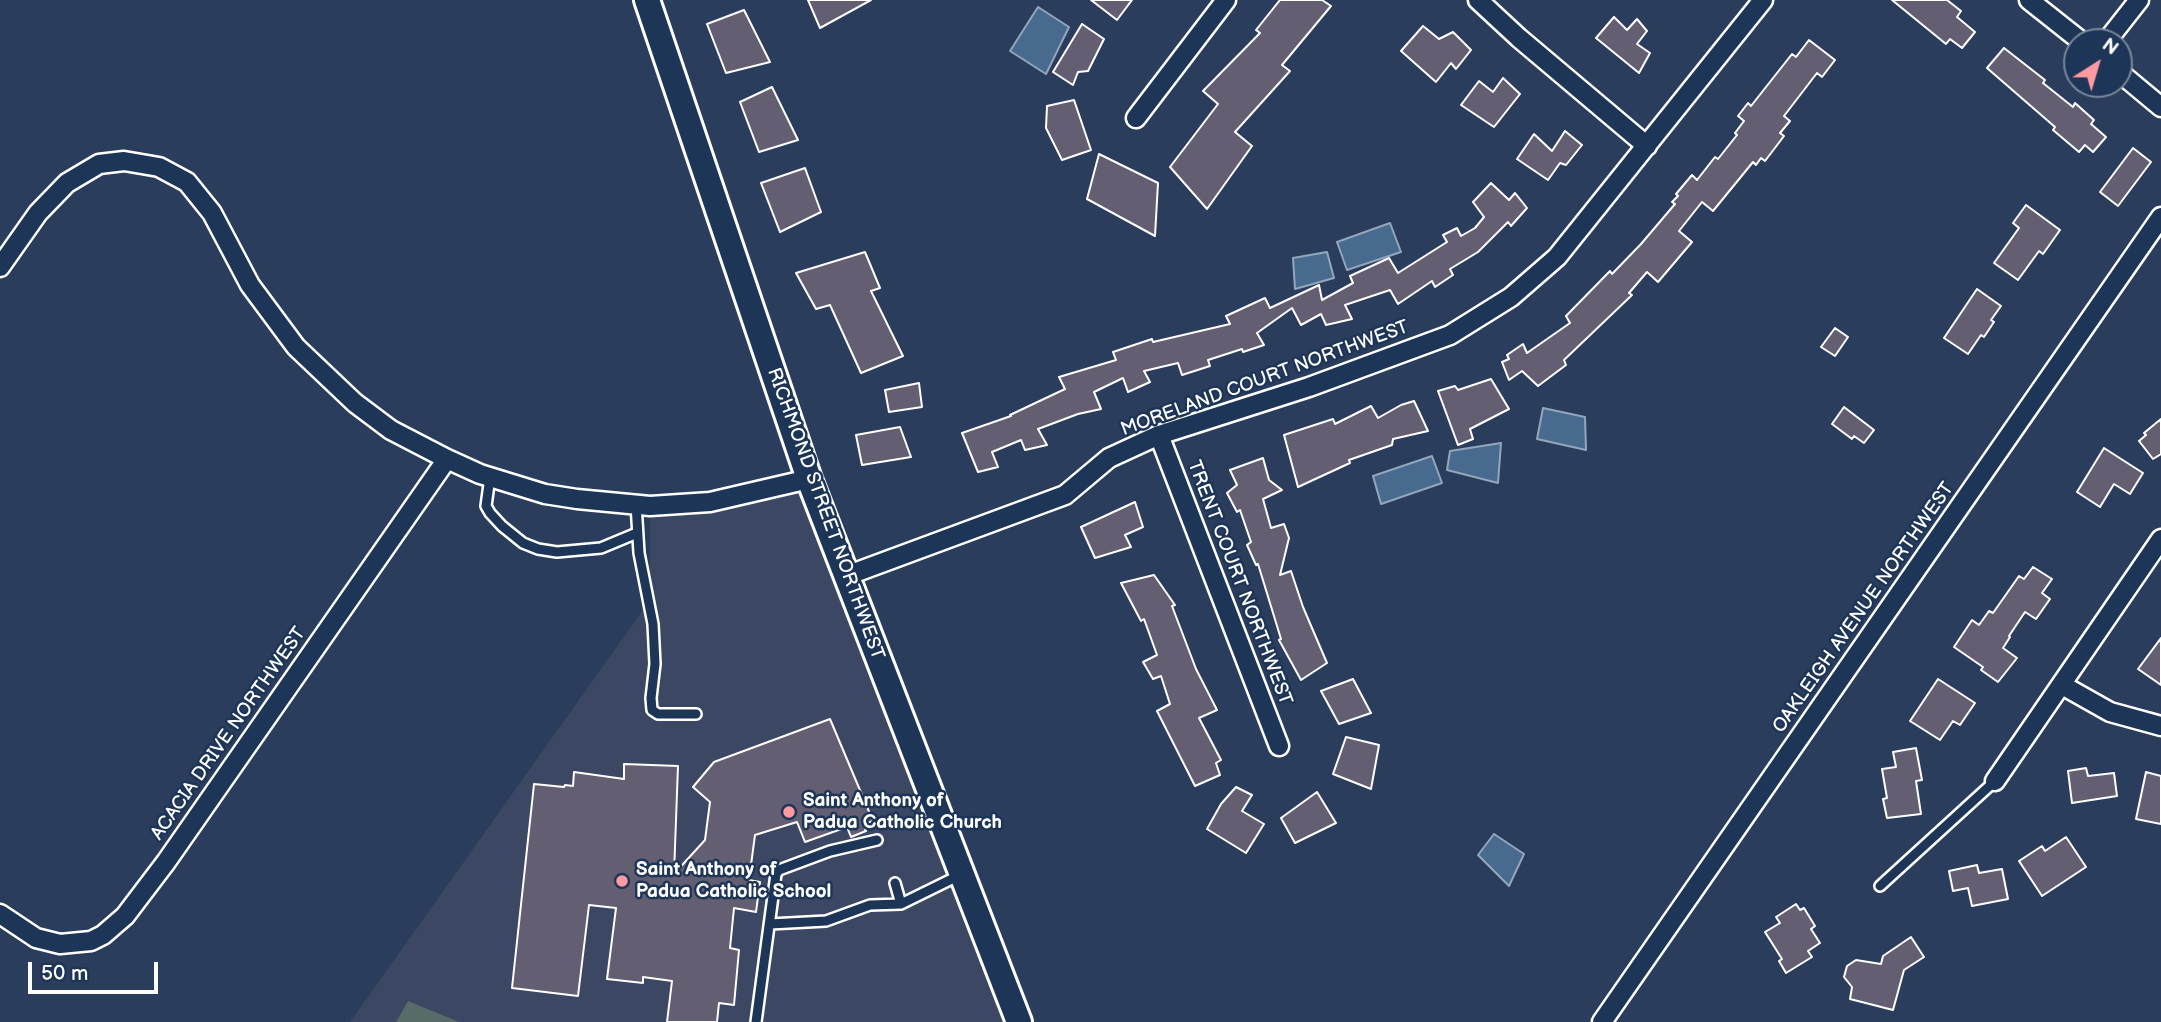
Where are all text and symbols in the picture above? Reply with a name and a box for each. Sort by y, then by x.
north arrow [2063,28,2133,98]
text: N [2097,34,2122,61]
street label: MORELAND COURT NORTHWEST [1118,316,1412,442]
street label: RICHMOND STREET NORTHWEST [761,365,889,663]
street label: TRENT COURT NORTHWEST [1182,457,1296,709]
street label: OAKLEIGH AVENUE NORTHWEST [1768,478,1960,738]
street label: ACACIA DRIVE NORTHWEST [147,623,311,845]
place label: Saint Anthony of Padua Catholic Church [803,790,1002,834]
marker: Saint Anthony of Padua Catholic Church [781,804,797,820]
place label: Saint Anthony of Padua Catholic School [636,859,831,903]
marker: Saint Anthony of Padua Catholic School [614,873,630,889]
scale bar [32,948,161,992]
text: 50 m [41,961,88,986]

